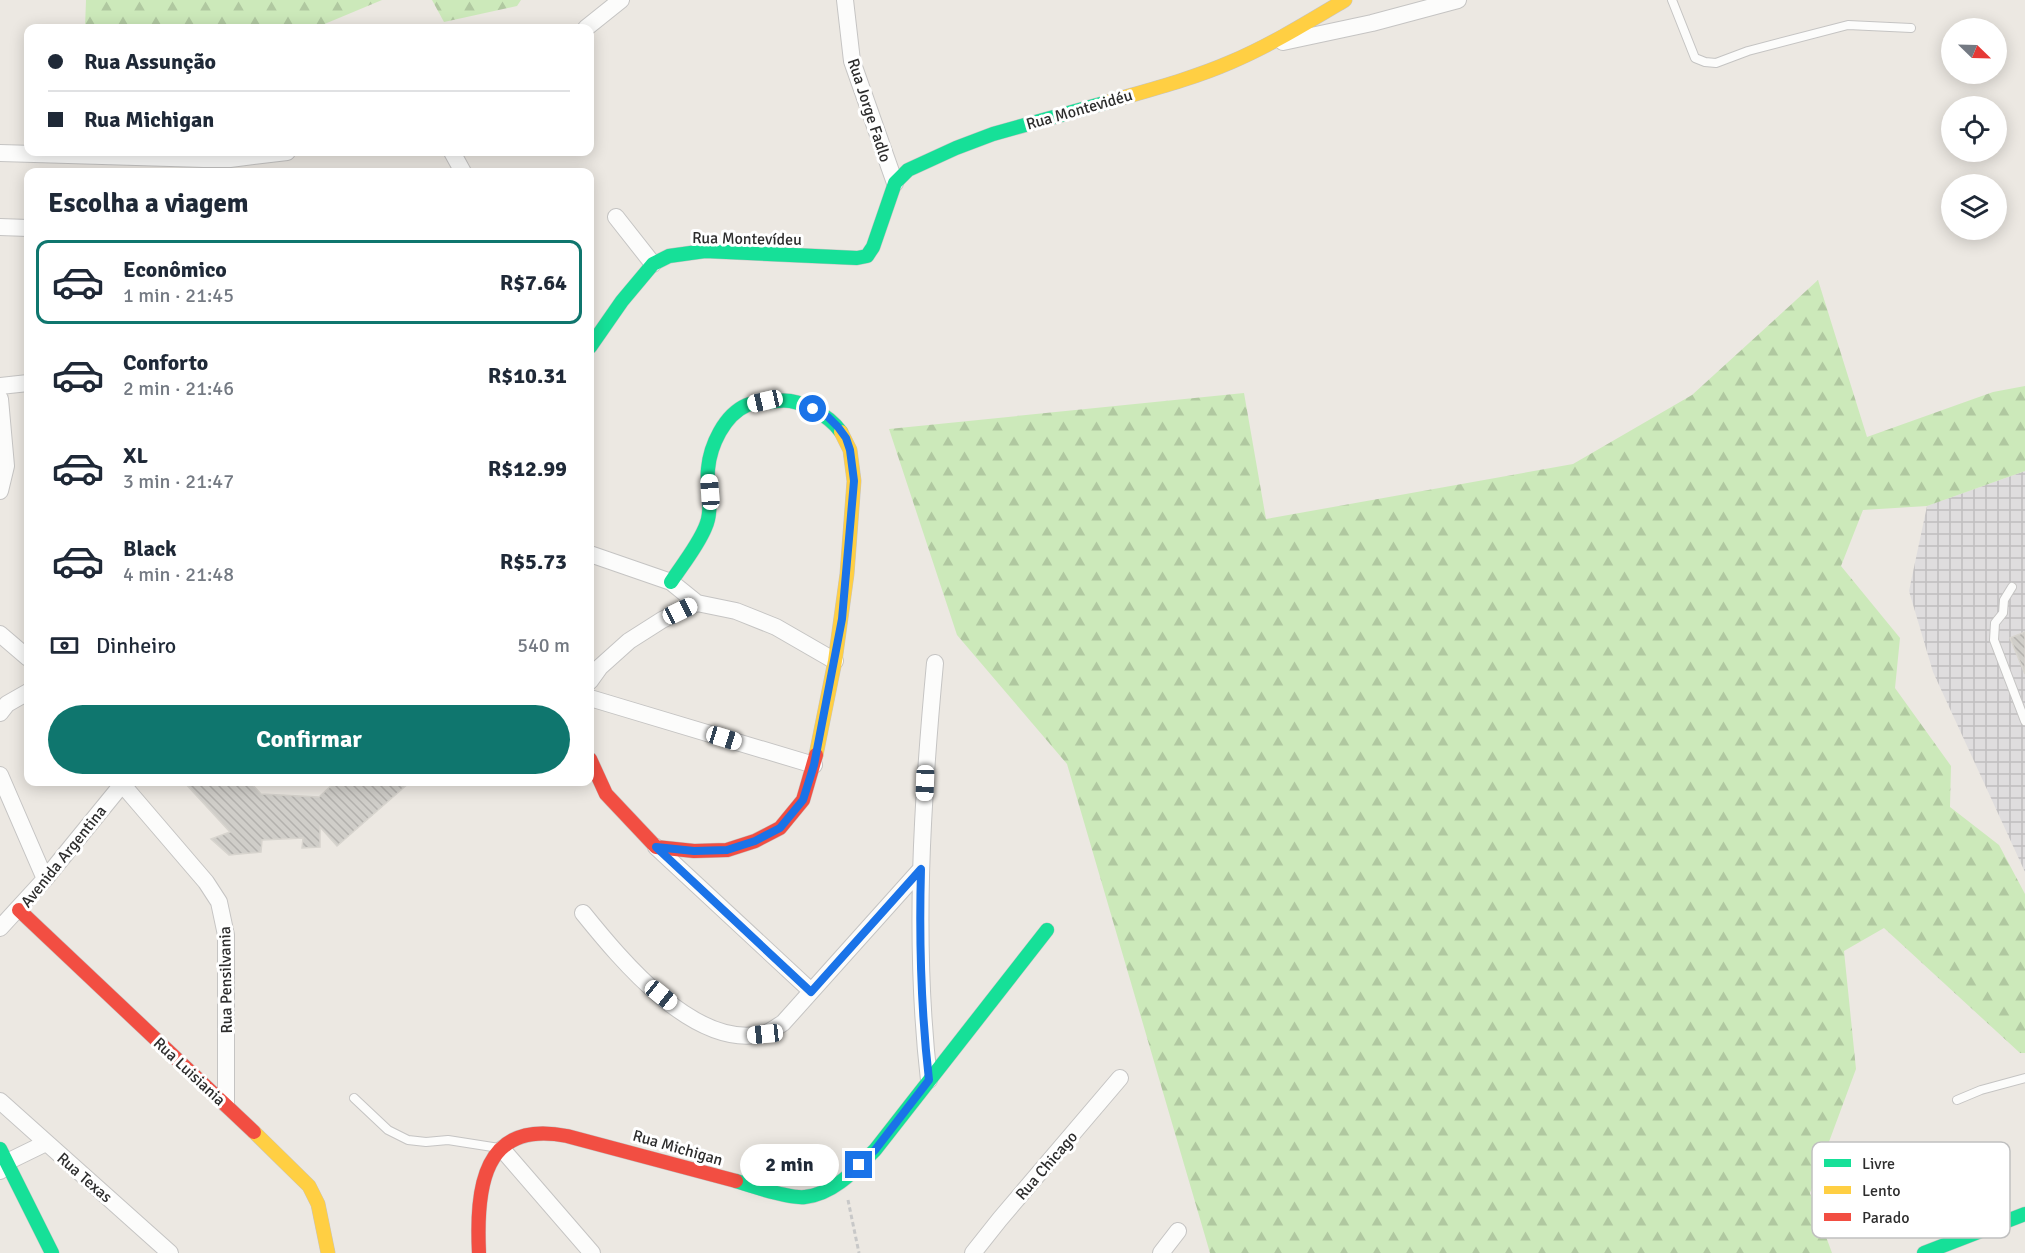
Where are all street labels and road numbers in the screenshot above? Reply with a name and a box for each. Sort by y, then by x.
street label: Rua Jorge Fadlo [843,56,895,165]
street label: Rua Montevidéu [1024,85,1135,135]
street label: Rua Montevídeu [692,228,802,250]
street label: Avenida Argentina [17,802,111,912]
street label: Rua Pensilvania [215,926,237,1034]
street label: Rua Luisiania [149,1033,230,1110]
street label: Rua Michigan [630,1126,725,1170]
street label: Rua Chicago [1011,1127,1082,1204]
street label: Rua Texas [53,1148,116,1207]

